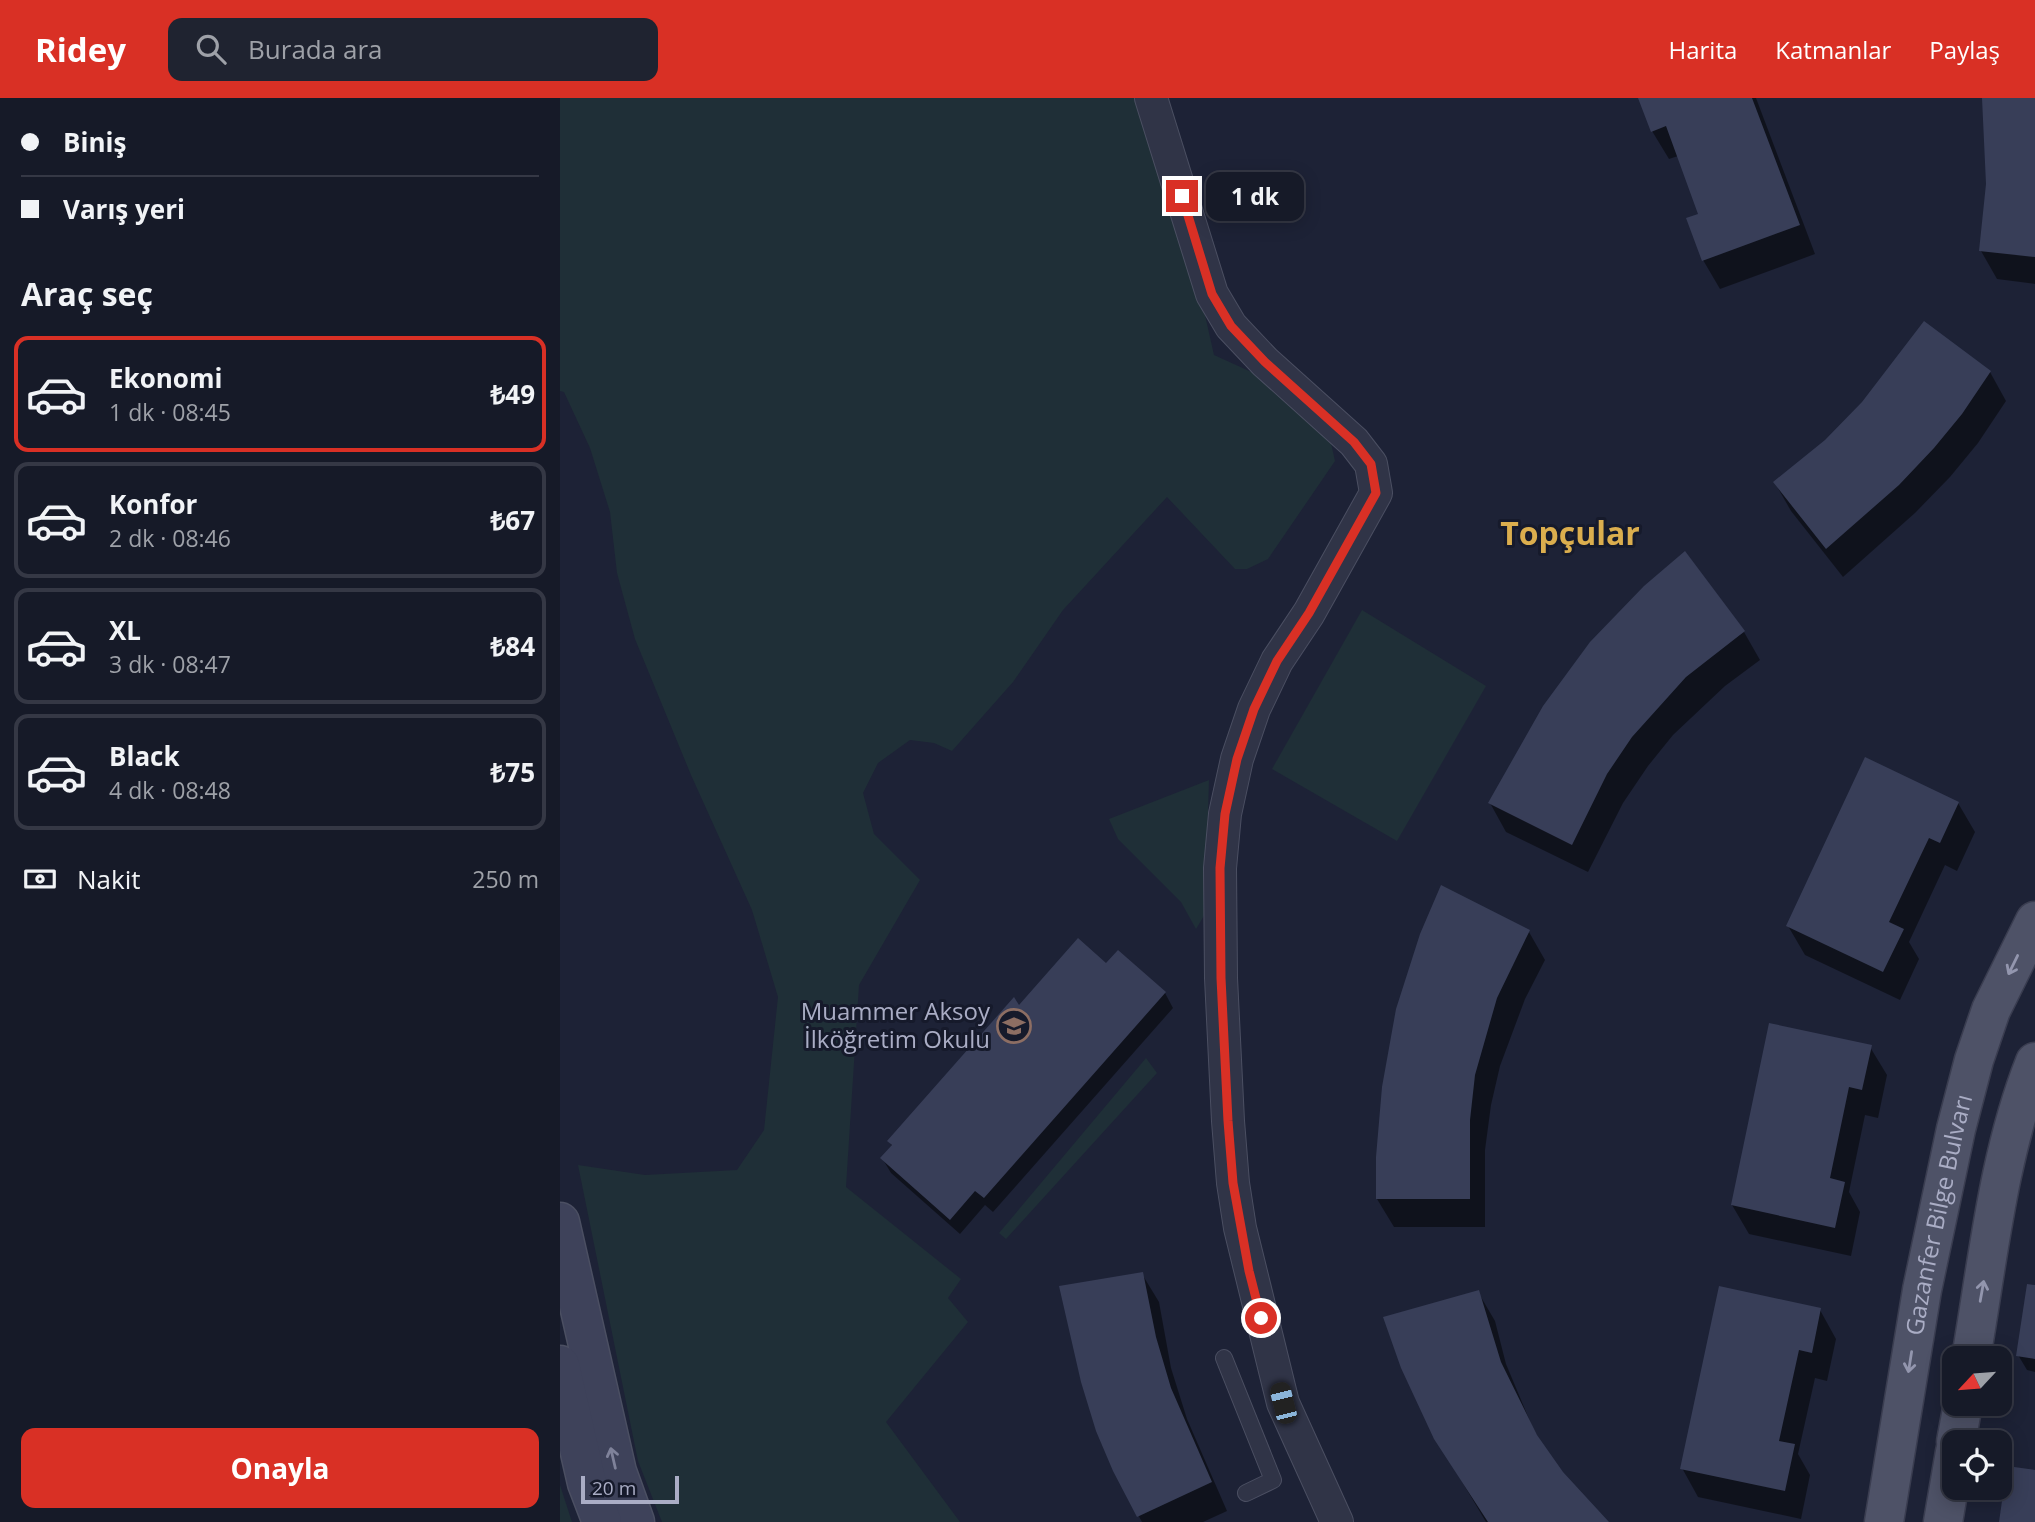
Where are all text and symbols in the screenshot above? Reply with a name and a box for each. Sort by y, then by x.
search box [168,18,658,81]
text: Ridey [35,27,126,72]
icon: search [192,30,230,68]
text: Burada ara [248,31,382,67]
text: Harita [1669,33,1737,66]
text: Katmanlar [1775,33,1891,66]
text: Paylaş [1929,33,2000,66]
text: Biniş [63,124,126,160]
callout: 1 dk [1206,172,1304,220]
route end [1166,180,1198,212]
text: 1 dk [1231,180,1279,212]
text: Varış yeri [63,191,185,227]
text: Araç seç [21,272,153,315]
text: Ekonomi [109,360,222,396]
icon: car [25,363,88,426]
text: ₺49 [490,376,535,412]
text: 1 dk · 08:45 [109,396,231,428]
text: Konfor [109,486,197,522]
icon: car [25,489,88,552]
text: ₺67 [490,502,535,538]
district label: Topçular [1500,511,1640,554]
text: 2 dk · 08:46 [109,522,231,554]
text: XL [109,612,141,648]
icon: car [25,615,88,678]
text: ₺84 [490,628,535,664]
text: 3 dk · 08:47 [109,648,231,680]
text: Black [109,738,180,774]
icon: car [25,741,88,804]
text: ₺75 [490,754,535,790]
text: 4 dk · 08:48 [109,774,231,806]
icon: cash [21,860,59,898]
text: Nakit [77,861,141,897]
text: 250 m [472,863,539,895]
one-way arrow [2006,954,2020,975]
place label: Muammer Aksoy İlköğretim Okulu [801,994,991,1055]
school or university icon: Muammer Aksoy İlköğretim Okulu [995,1007,1033,1045]
street label: Gazanfer Bilge Bulvarı [1897,1090,1979,1338]
one-way arrow [1976,1280,1989,1303]
route start [1245,1302,1277,1334]
north arrow [1942,1346,2012,1416]
map controls [1942,1346,2012,1500]
one-way arrow [1903,1350,1916,1373]
car [1268,1380,1299,1426]
button: Onayla [21,1428,539,1508]
button: locate [1942,1430,2012,1500]
one-way arrow [606,1447,619,1469]
scale bar [581,1473,679,1505]
text: 20 m [592,1475,636,1501]

